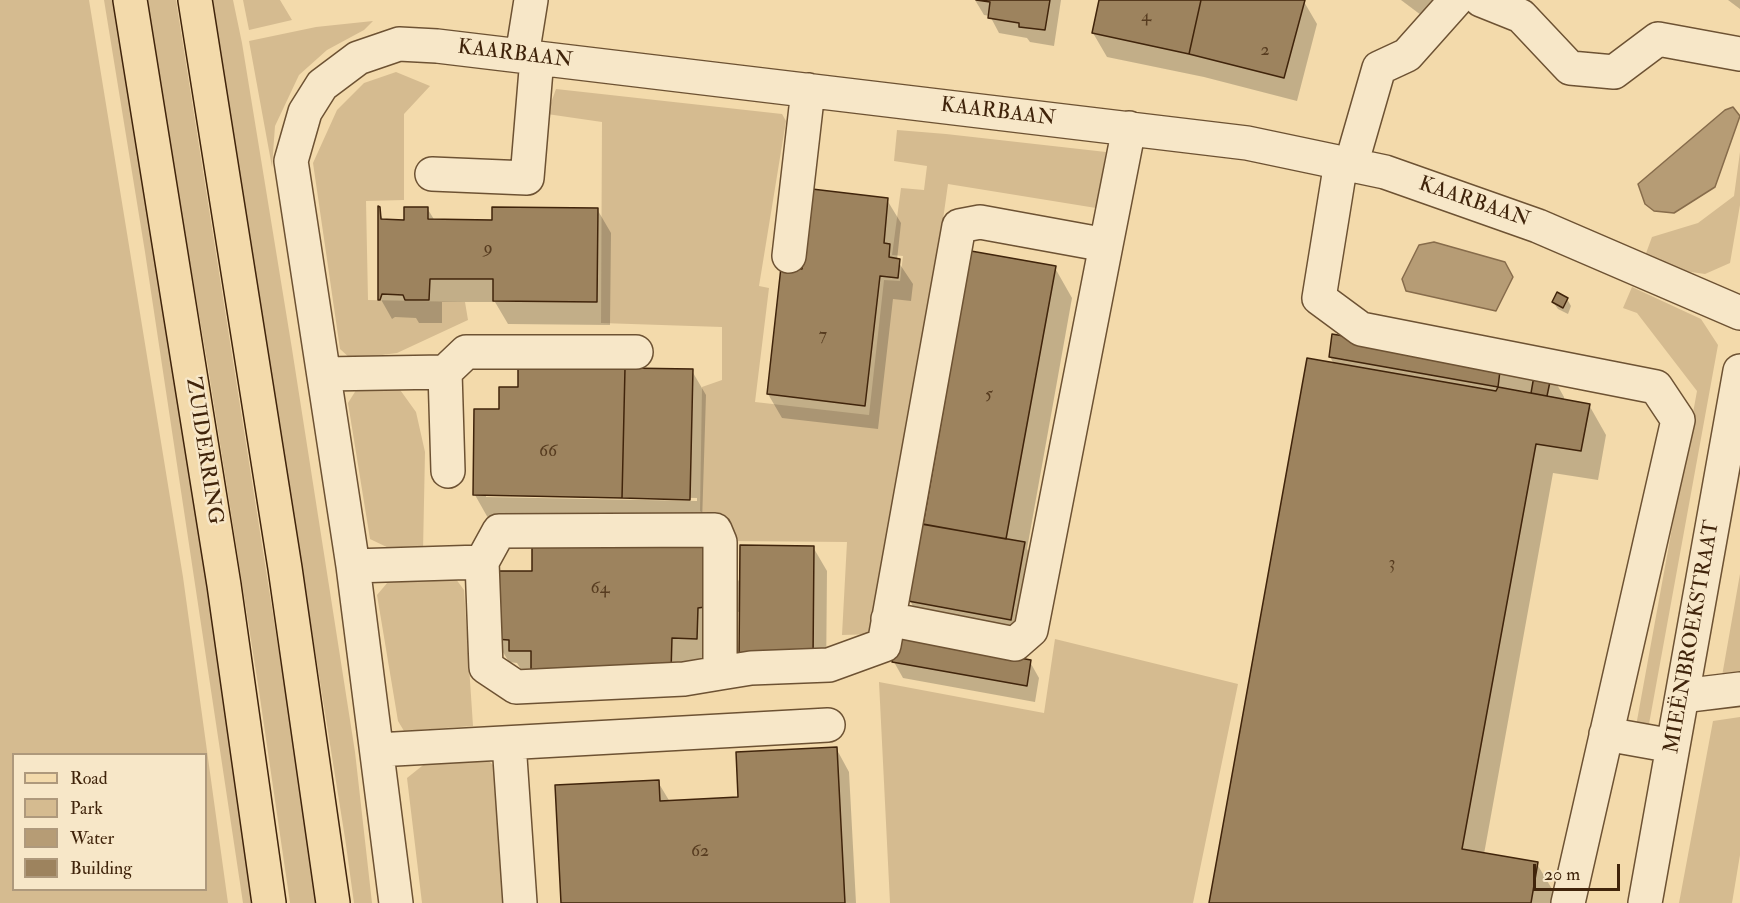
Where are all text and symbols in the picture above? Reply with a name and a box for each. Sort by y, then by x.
house number: 4 [1141,6,1151,28]
street label: KAARBAAN [456,35,574,75]
house number: 2 [1260,40,1270,62]
street label: KAARBAAN [939,93,1057,133]
street label: KAARBAAN [1415,172,1533,234]
house number: 9 [483,238,493,260]
house number: 7 [819,325,827,347]
street label: ZUIDERRING [179,376,227,526]
house number: 5 [985,384,993,406]
house number: 66 [539,441,557,463]
street label: MIEËNBROEKSTRAAT [1660,518,1726,756]
house number: 3 [1389,553,1395,575]
house number: 64 [591,578,609,600]
legend [12,753,207,891]
text: Road [70,767,108,790]
text: Park [70,797,103,820]
text: Water [70,827,114,850]
house number: 62 [691,841,709,863]
scale bar [1536,852,1623,890]
text: Building [70,857,132,880]
text: 20 m [1544,863,1580,886]

